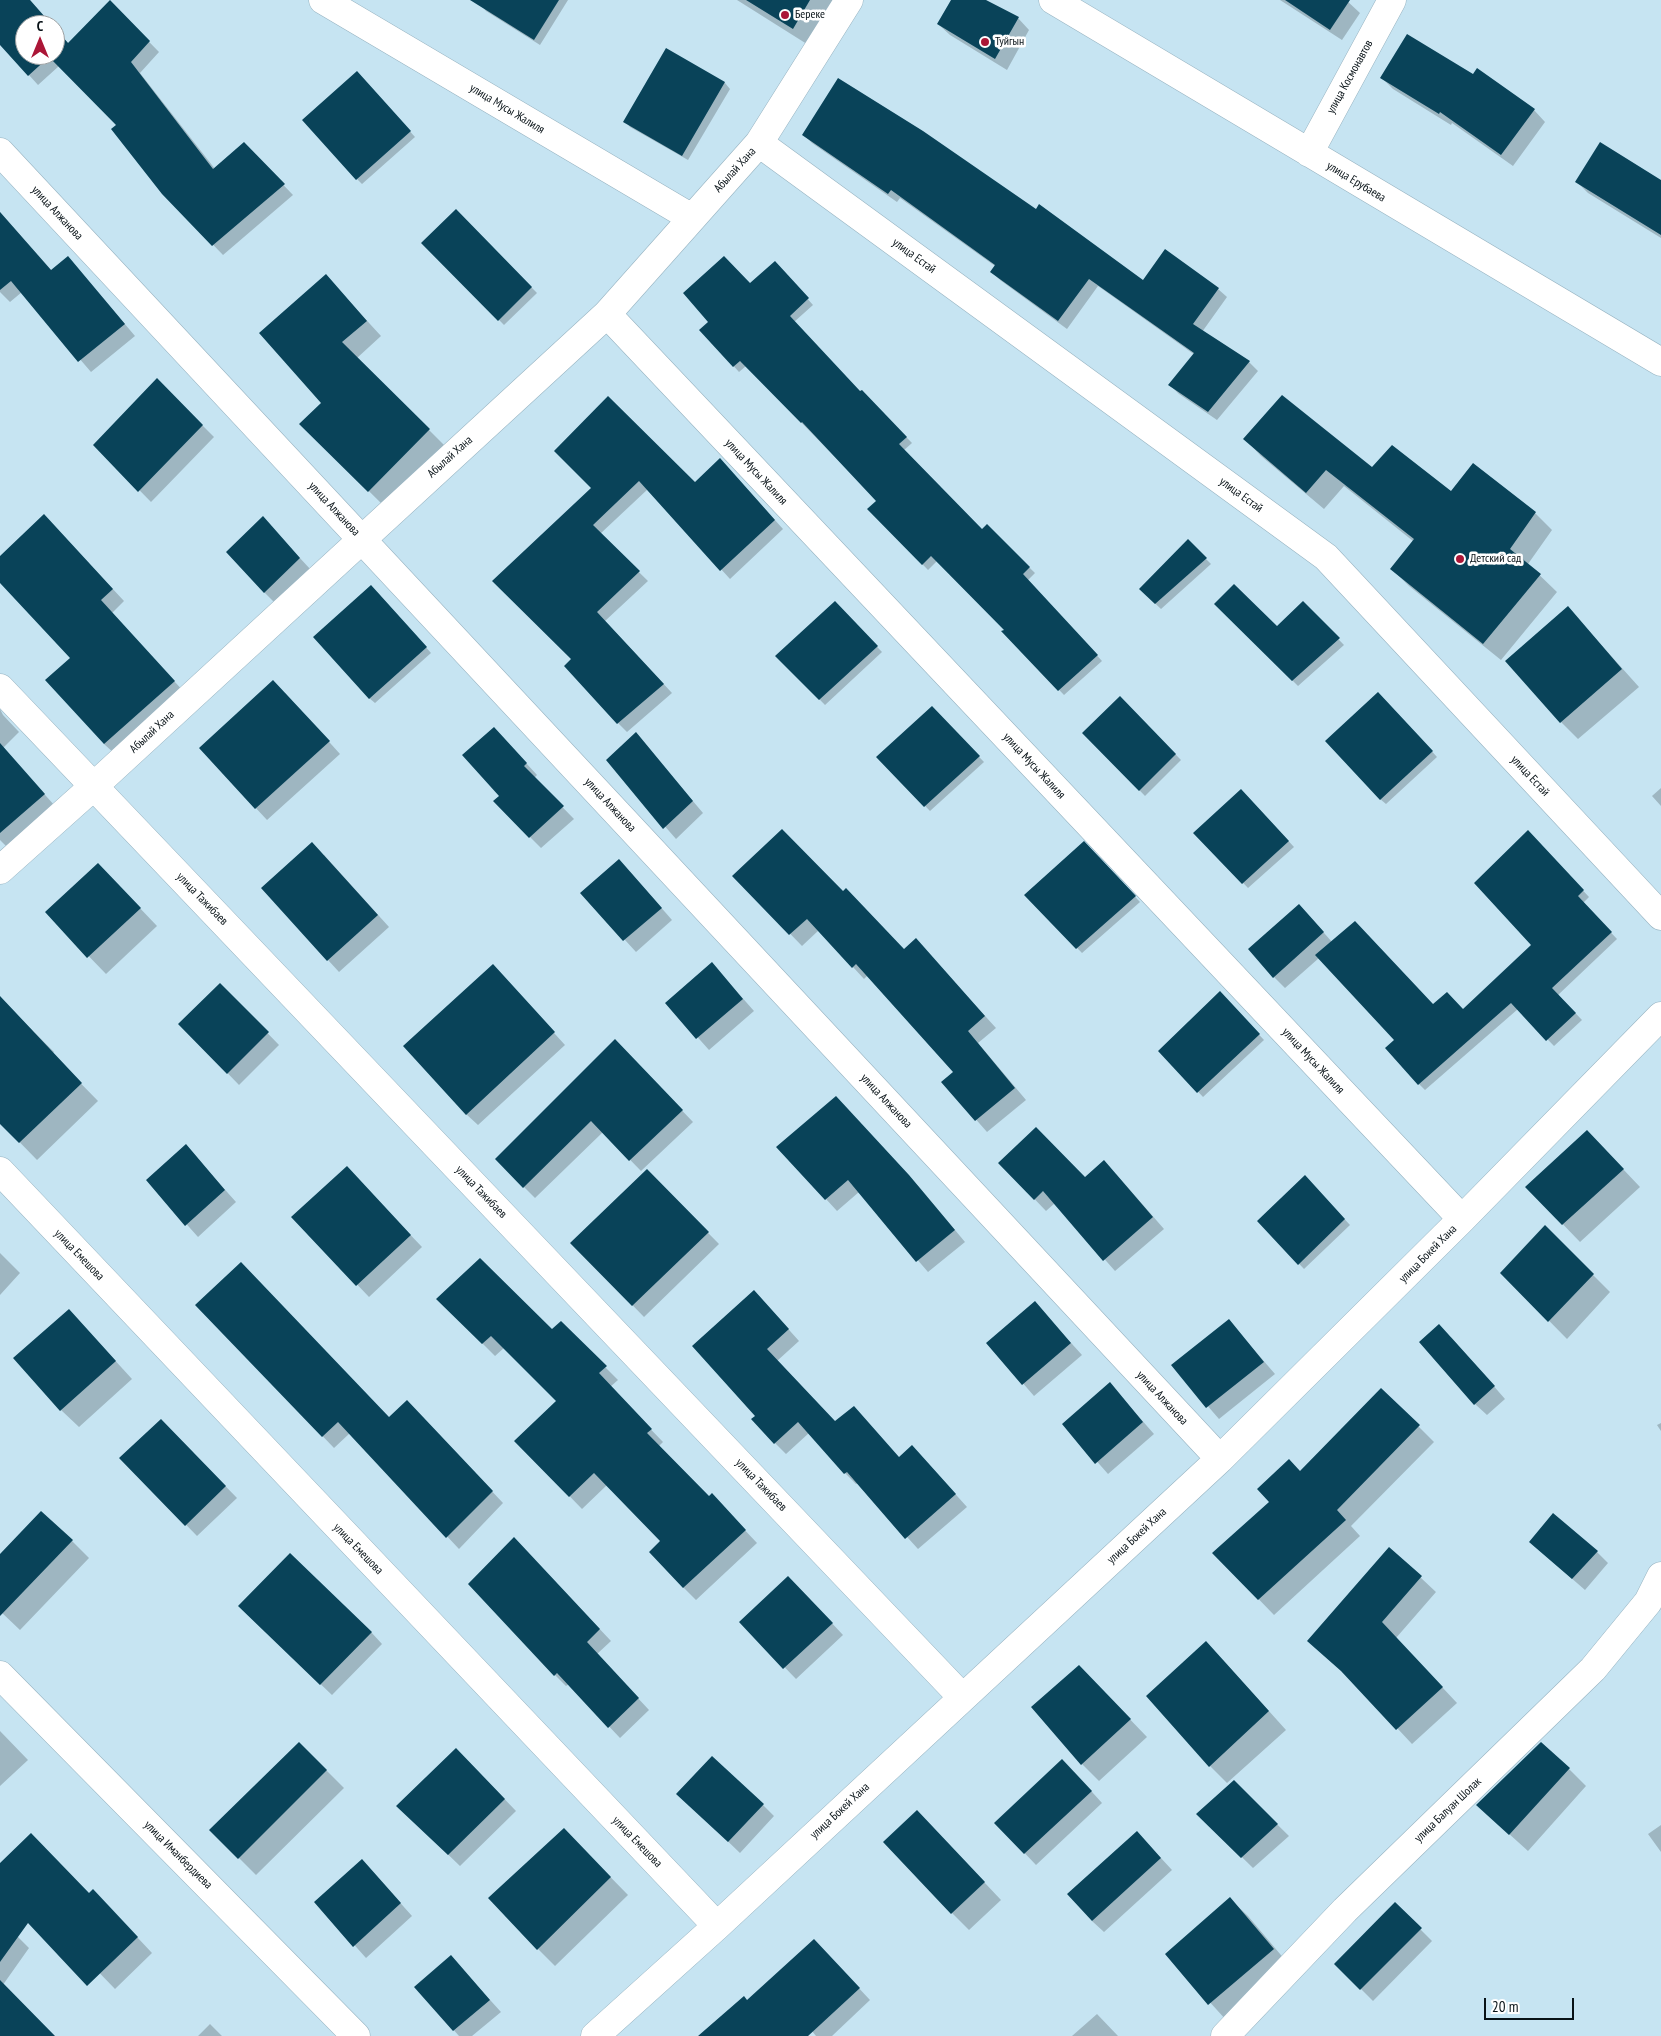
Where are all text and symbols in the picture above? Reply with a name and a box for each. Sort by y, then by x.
place label: Береке [795,8,825,22]
marker: Береке [779,9,791,21]
north arrow [15,15,65,65]
text: С [37,17,43,35]
place label: Туйгын [995,35,1024,49]
marker: Туйгын [979,36,991,48]
street label: улица Космонавтов [1324,38,1376,116]
street label: улица Мусы Жалиля [467,81,547,137]
street label: Абылай Хана [711,145,759,195]
street label: улица Ерубаева [1324,159,1388,205]
street label: улица Алжанова [28,183,86,243]
street label: улица Естай [889,235,939,277]
street label: Абылай Хана [425,433,475,481]
street label: улица Мусы Жалиля [722,436,790,508]
street label: улица Естай [1216,474,1266,516]
street label: улица Алжанова [305,479,363,539]
place label: Детский сад [1470,552,1521,566]
marker: Детский сад [1454,553,1466,565]
street label: Абылай Хана [127,708,177,756]
street label: улица Мусы Жалиля [1000,730,1068,802]
street label: улица Естай [1508,753,1552,799]
street label: улица Алжанова [581,775,639,835]
street label: улица Тажибаев [173,870,231,928]
street label: улица Мусы Жалиля [1279,1025,1347,1097]
street label: улица Алжанова [857,1071,915,1131]
street label: улица Тажибаев [452,1163,510,1221]
street label: улица Бокей Хана [1396,1222,1460,1286]
street label: улица Емешова [51,1226,107,1284]
street label: улица Алжанова [1133,1368,1191,1428]
street label: улица Тажибаев [732,1456,790,1514]
street label: улица Бокей Хана [1104,1505,1170,1567]
street label: улица Емешова [330,1520,386,1578]
street label: улица Балуан Шолак [1412,1775,1484,1845]
street label: улица Бокей Хана [807,1780,873,1842]
street label: улица Емешова [609,1813,665,1871]
street label: улица Иманбердиева [141,1818,215,1892]
scale bar [1486,1988,1576,2020]
text: 20 m [1492,1997,1518,2016]

